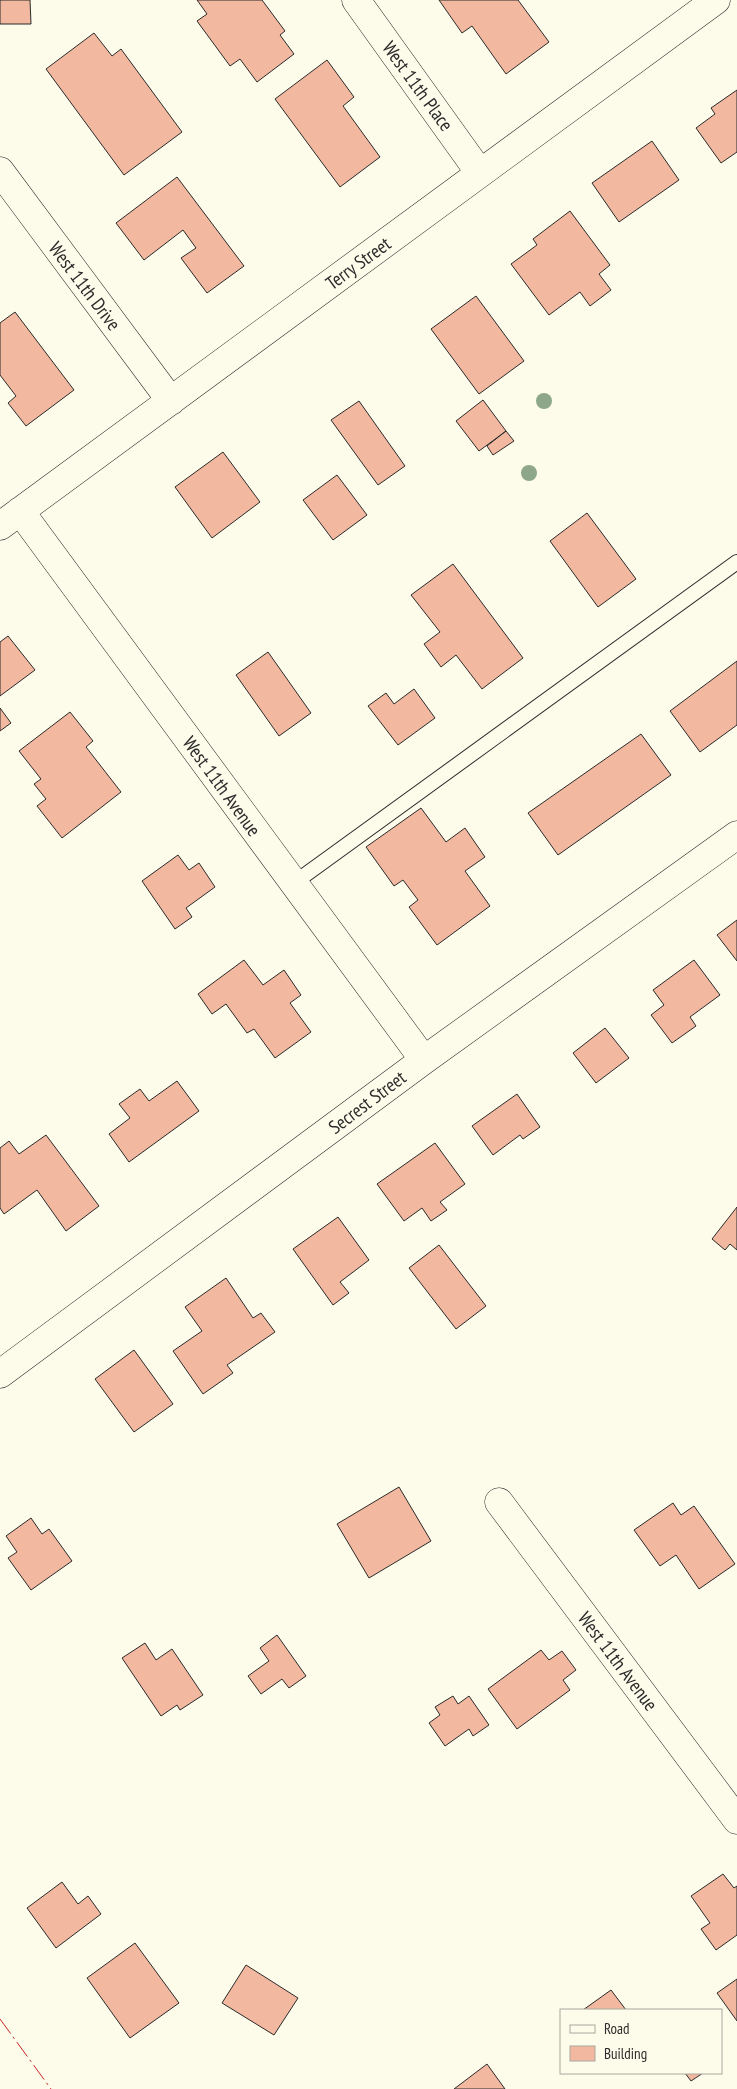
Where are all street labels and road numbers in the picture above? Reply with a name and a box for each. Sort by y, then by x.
street label: West 11th Place [377,36,459,136]
street label: Terry Street [321,231,396,295]
street label: West 11th Drive [44,237,126,335]
street label: West 11th Avenue [178,731,266,841]
street label: Secrest Street [324,1065,411,1139]
street label: West 11th Avenue [573,1607,663,1715]

